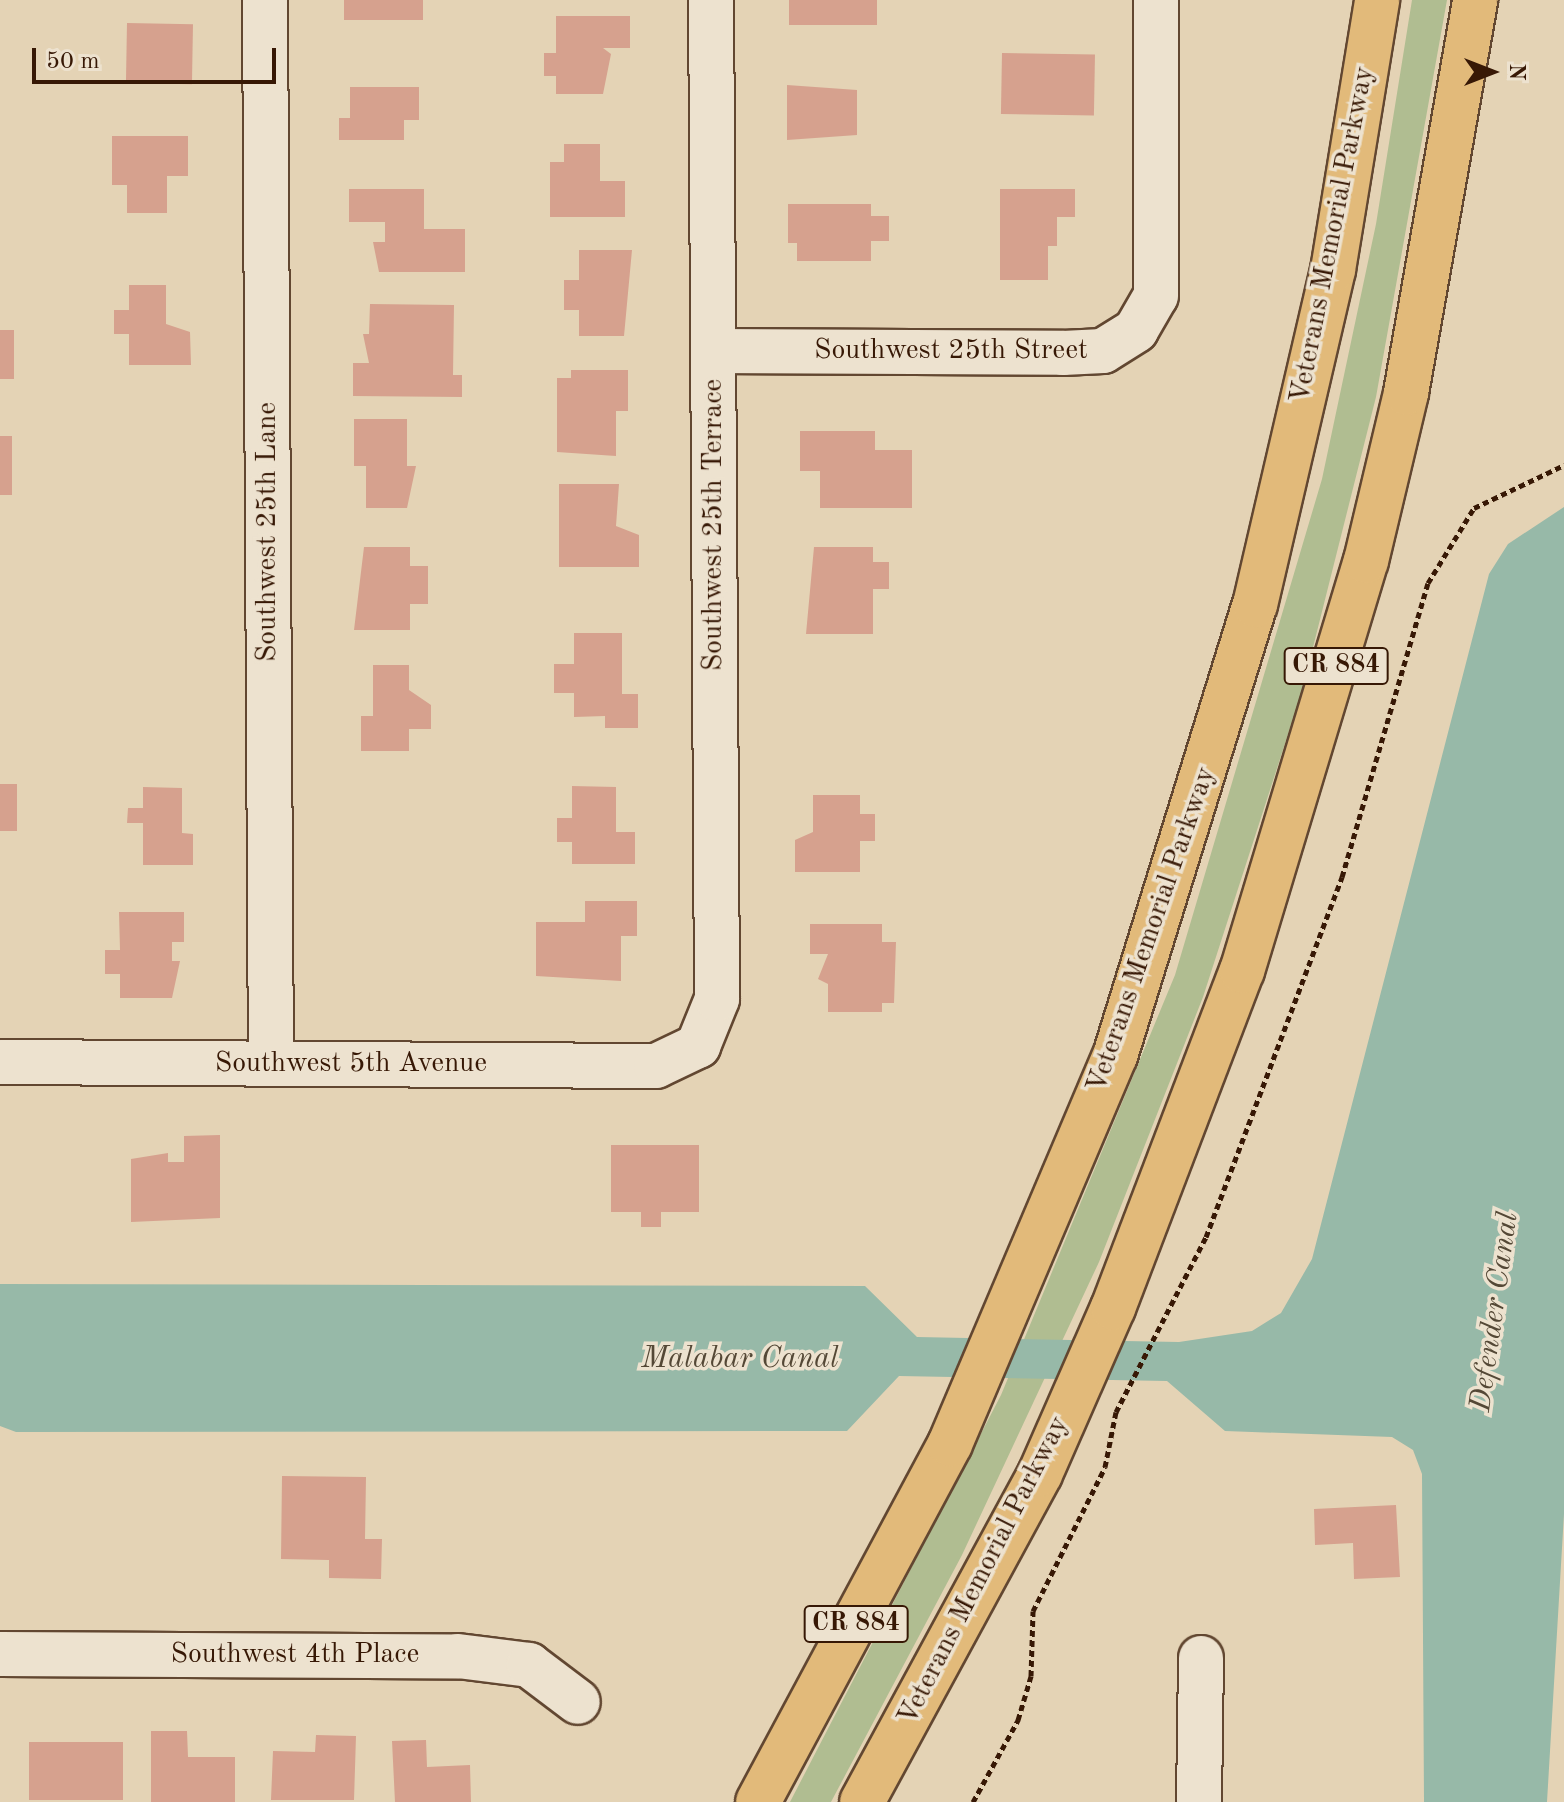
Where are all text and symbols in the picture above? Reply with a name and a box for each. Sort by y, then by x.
scale bar [36,32,280,82]
north arrow [1452,32,1532,112]
text: 50 m [46,50,100,74]
street label: Veterans Memorial Parkway [1284,64,1382,406]
text: N [1505,64,1527,80]
street label: Southwest 25th Street [814,334,1088,368]
street label: Southwest 25th Terrace [697,379,731,671]
street label: Southwest 25th Lane [251,402,285,662]
road number: CR 884 [1282,644,1390,688]
street label: Veterans Memorial Parkway [1080,763,1224,1097]
street label: Southwest 5th Avenue [215,1047,487,1081]
water label: Defender Canal [1463,1210,1527,1414]
water label: Malabar Canal [641,1341,839,1377]
street label: Veterans Memorial Parkway [891,1411,1077,1731]
road number: CR 884 [802,1602,910,1646]
street label: Southwest 4th Place [171,1638,419,1672]

